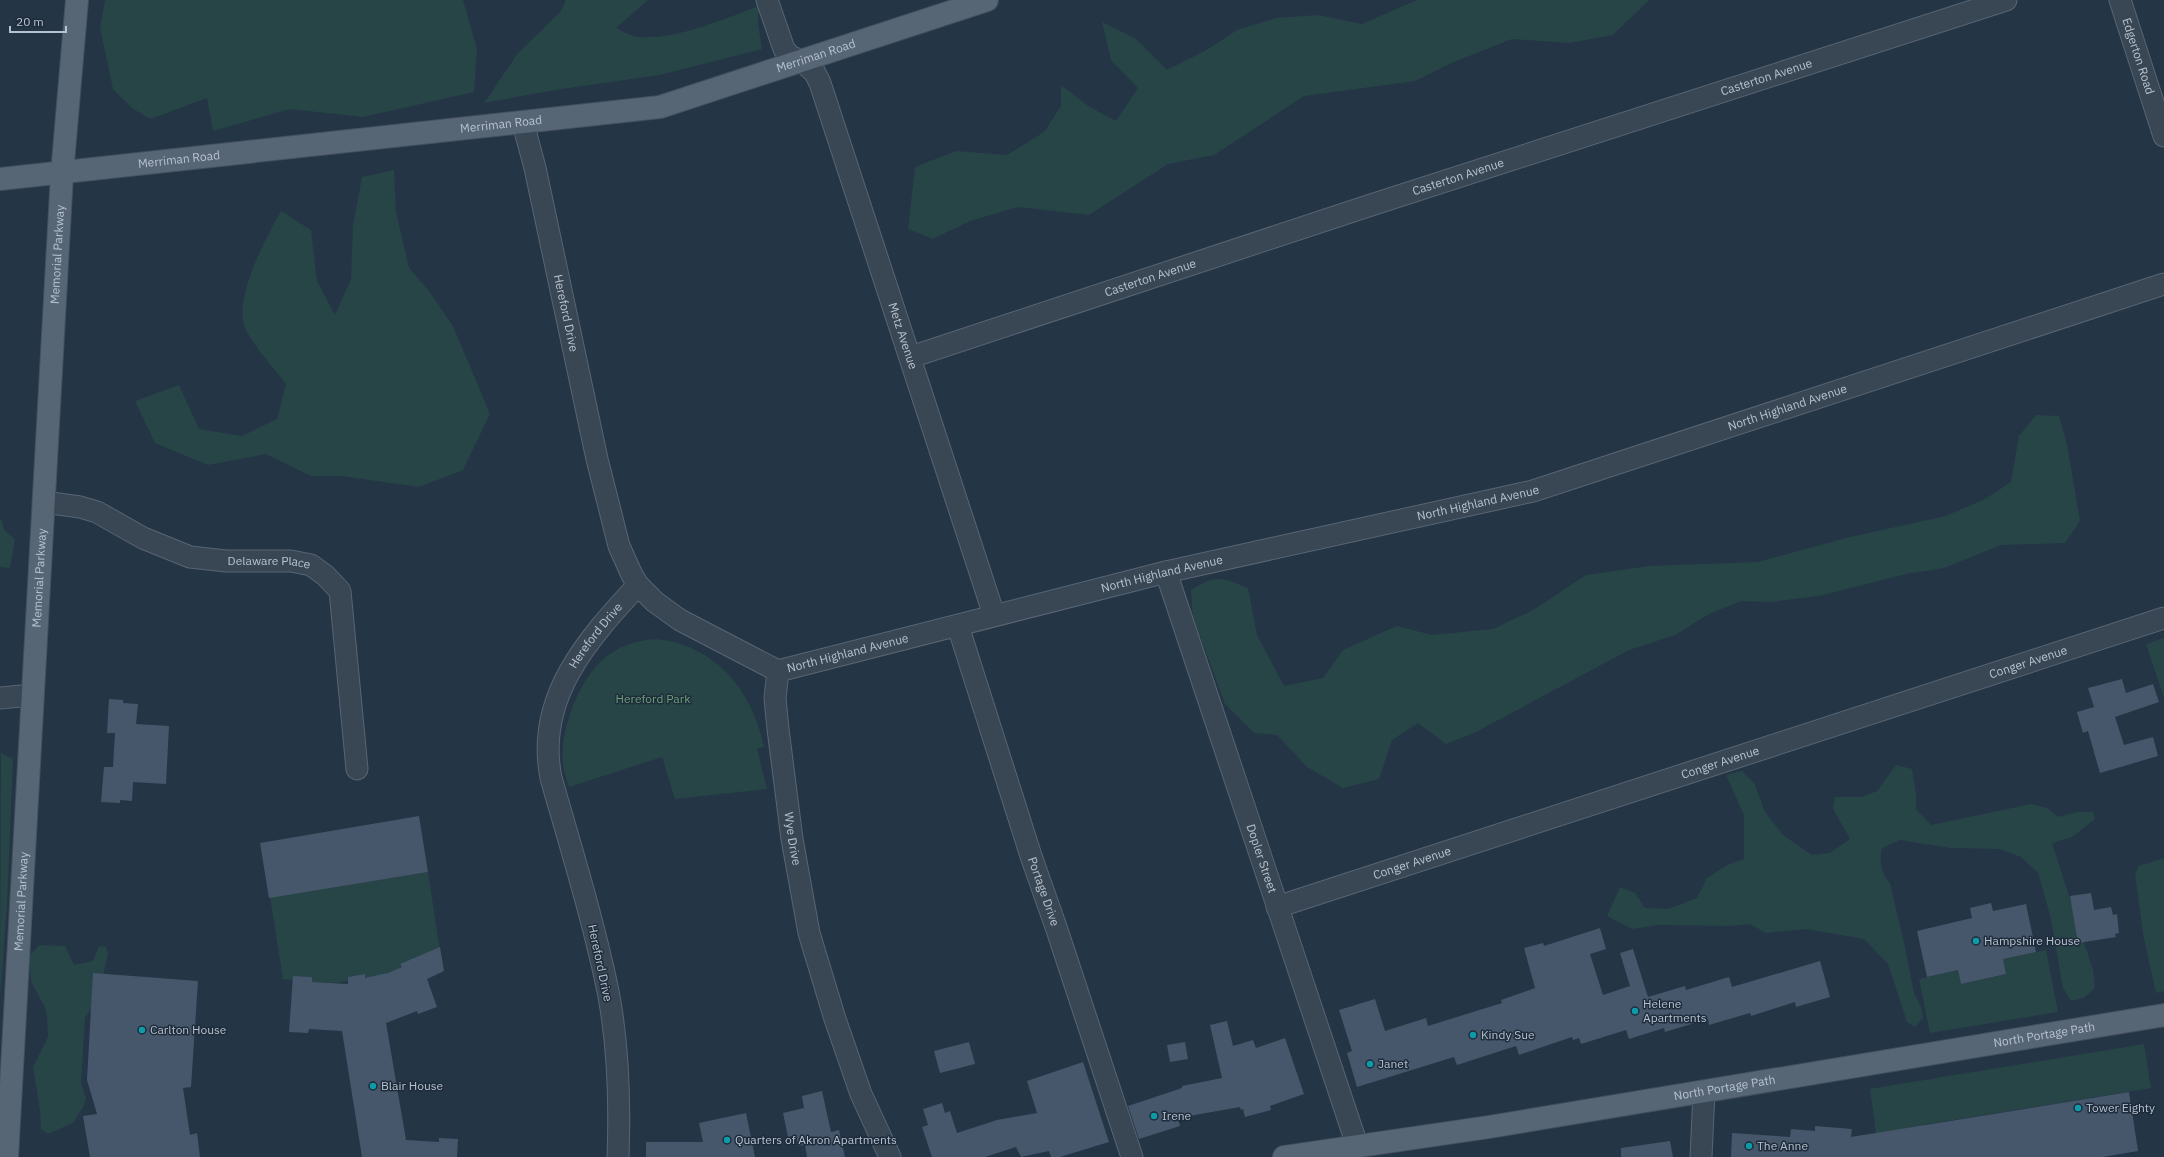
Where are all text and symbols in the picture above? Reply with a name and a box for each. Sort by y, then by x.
scale bar [10,8,66,34]
text: 20 m [16,14,44,29]
street label: Edgerton Road [2119,16,2158,96]
street label: Merriman Road [774,36,857,75]
street label: Casterton Avenue [1719,55,1814,99]
street label: Merriman Road [459,112,543,136]
street label: Merriman Road [137,147,221,171]
street label: Casterton Avenue [1410,155,1506,198]
street label: Memorial Parkway [47,204,67,304]
street label: Casterton Avenue [1102,255,1198,300]
street label: Hereford Drive [551,273,582,353]
street label: Metz Avenue [885,301,921,371]
street label: North Highland Avenue [1726,380,1849,434]
street label: North Highland Avenue [1415,481,1541,523]
street label: Memorial Parkway [29,528,49,628]
street label: North Highland Avenue [1099,552,1224,595]
street label: Delaware Place [228,553,312,572]
street label: Hereford Drive [565,599,625,671]
street label: North Highland Avenue [785,630,910,675]
street label: Conger Avenue [1987,642,2069,682]
park label: Hereford Park [616,691,691,706]
street label: Conger Avenue [1679,742,1761,782]
street label: Wye Drive [782,811,805,867]
street label: Dopler Street [1244,822,1280,895]
street label: Conger Avenue [1371,843,1453,882]
street label: Memorial Parkway [11,851,31,951]
street label: Portage Drive [1025,855,1063,928]
street label: Hereford Drive [585,923,616,1003]
place label: Hampshire House [1984,933,2081,948]
marker: Hampshire House [1971,936,1981,946]
place label: Helene Apartments [1643,996,1707,1025]
marker: Helene Apartments [1630,1006,1640,1016]
street label: North Portage Path [1992,1019,2096,1050]
place label: Carlton House [150,1022,227,1037]
marker: Carlton House [137,1025,147,1035]
place label: Kindy Sue [1481,1027,1535,1042]
marker: Kindy Sue [1468,1030,1478,1040]
place label: Janet [1378,1056,1408,1071]
marker: Janet [1365,1059,1375,1069]
street label: North Portage Path [1673,1072,1776,1103]
place label: Blair House [381,1078,444,1093]
marker: Blair House [368,1081,378,1091]
place label: Tower Eighty [2086,1100,2155,1115]
marker: Tower Eighty [2073,1103,2083,1113]
place label: Irene [1162,1108,1192,1123]
marker: Irene [1149,1111,1159,1121]
place label: Quarters of Akron Apartments [735,1132,897,1147]
marker: Quarters of Akron Apartments [722,1135,732,1145]
place label: The Anne [1757,1138,1808,1153]
marker: The Anne [1744,1141,1754,1151]

